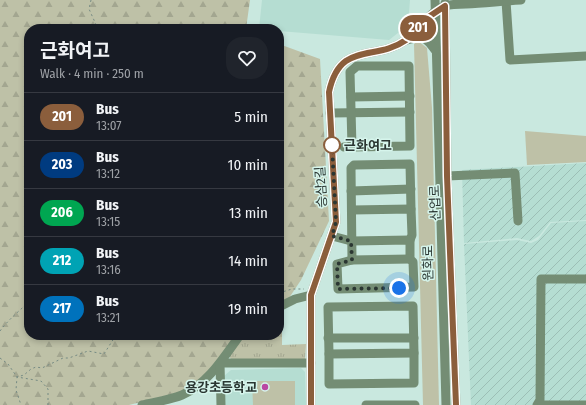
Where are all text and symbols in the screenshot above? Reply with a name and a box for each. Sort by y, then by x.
line badge: 201 [395,15,441,41]
text: 201 [408,19,428,36]
button: heart [226,37,268,79]
text: 근화여고 [40,39,110,62]
text: Walk · 4 min · 250 m [40,66,144,81]
text: Bus [96,100,119,118]
text: 201 [52,108,72,125]
text: 5 min [234,108,268,126]
text: 13:07 [96,118,122,133]
marker: 근화여고 [323,136,341,154]
place label: 근화여고 [344,138,392,153]
text: Bus [96,148,119,166]
text: 203 [52,156,72,173]
text: 10 min [228,156,268,174]
text: 13:12 [96,166,120,181]
street label: 승삼2길 [312,166,330,208]
street label: 산업로 [427,185,443,221]
text: Bus [96,196,119,214]
text: 206 [51,204,73,221]
text: 13 min [229,204,268,222]
text: 13:15 [96,214,120,229]
text: Bus [96,244,119,262]
street label: 원화로 [420,245,436,281]
text: 212 [53,252,71,269]
text: 14 min [228,252,268,270]
text: 13:16 [96,262,121,277]
your location [389,278,409,298]
text: Bus [96,292,119,310]
text: 217 [53,300,71,317]
text: 19 min [228,300,268,318]
text: 13:21 [96,310,120,325]
place label: 용강초등학교 [185,380,257,395]
marker: 용강초등학교 [260,382,270,392]

